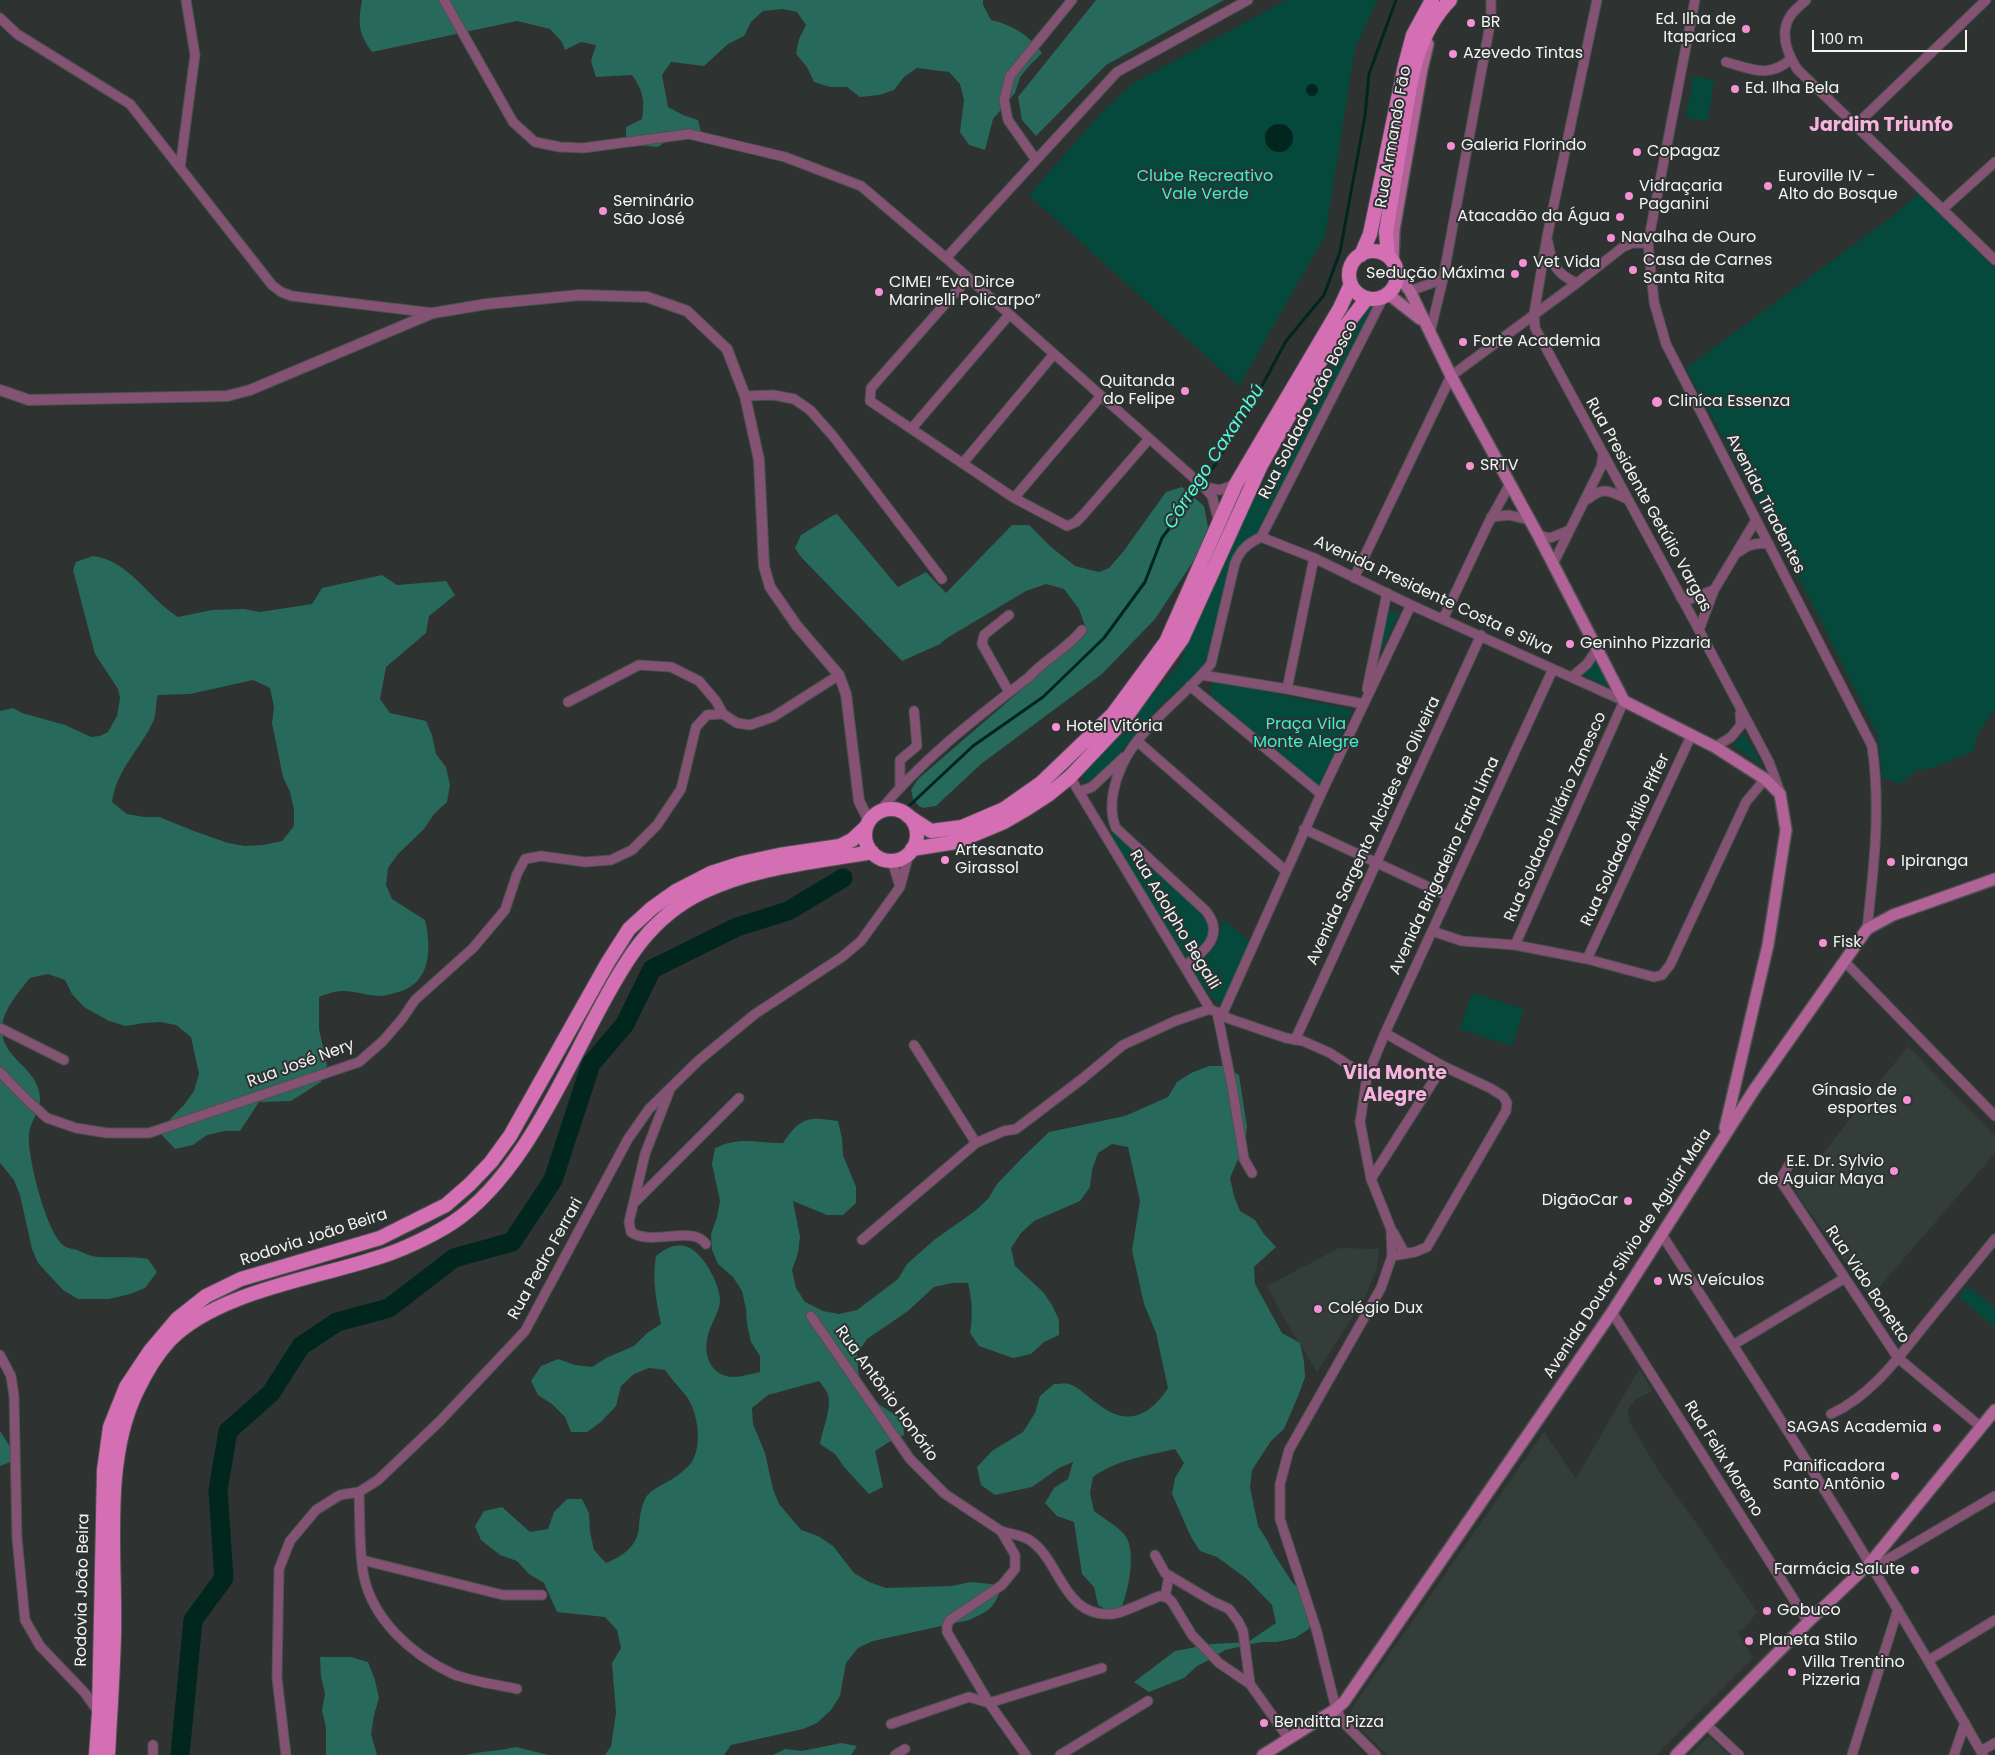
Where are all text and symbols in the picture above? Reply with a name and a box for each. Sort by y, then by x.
place label: Ed. Ilha de Itaparica [1655,10,1736,48]
place label: BR [1481,13,1501,33]
marker: BR [1465,17,1477,29]
scale bar [1815,20,1970,52]
marker: Ed. Ilha de Itaparica [1740,23,1752,35]
text: 100 m [1820,28,1863,49]
place label: Azevedo Tintas [1463,44,1583,64]
marker: Azevedo Tintas [1447,48,1459,60]
street label: Rua Armando Fão [1372,65,1416,209]
place label: Ed. Ilha Bela [1745,79,1839,99]
marker: Ed. Ilha Bela [1729,83,1741,95]
district label: Jardim Triunfo [1809,115,1953,137]
place label: Galeria Florindo [1461,136,1587,156]
marker: Galeria Florindo [1445,140,1457,152]
place label: Copagaz [1647,142,1720,162]
marker: Copagaz [1631,146,1643,158]
park label: Clube Recreativo Vale Verde [1137,167,1273,205]
place label: Euroville IV - Alto do Bosque [1778,167,1898,205]
place label: Vidraçaria Paganini [1639,177,1723,215]
marker: Euroville IV - Alto do Bosque [1762,180,1774,192]
marker: Vidraçaria Paganini [1623,190,1635,202]
place label: Seminário São José [613,192,694,230]
marker: Seminário São José [597,205,609,217]
place label: Atacadão da Água [1457,207,1610,227]
marker: Atacadão da Água [1614,211,1626,223]
place label: Navalha de Ouro [1621,228,1756,248]
marker: Navalha de Ouro [1605,232,1617,244]
place label: Casa de Carnes Santa Rita [1643,251,1772,289]
place label: Vet Vida [1533,253,1600,273]
marker: Vet Vida [1517,257,1529,269]
place label: Sedução Máxima [1366,264,1505,284]
marker: Casa de Carnes Santa Rita [1627,264,1639,276]
marker: Sedução Máxima [1509,268,1521,280]
place label: CIMEI “Eva Dirce Marinelli Policarpo” [889,273,1041,311]
marker: CIMEI “Eva Dirce Marinelli Policarpo” [873,286,885,298]
street label: Rua Soldado João Bosco [1256,317,1362,503]
place label: Forte Academia [1473,332,1601,352]
marker: Forte Academia [1457,336,1469,348]
place label: Quitanda do Felipe [1100,372,1175,410]
water label: Córrego Caxambú [1160,381,1270,533]
marker: Quitanda do Felipe [1179,385,1191,397]
place label: Cliníca Essenza [1668,392,1790,412]
street label: Rua Presidente Getúlio Vargas [1581,395,1715,615]
marker: Cliníca Essenza [1650,395,1664,409]
street label: Avenida Tiradentes [1721,431,1809,577]
place label: SRTV [1480,456,1519,476]
marker: SRTV [1464,460,1476,472]
street label: Avenida Presidente Costa e Silva [1311,532,1555,660]
place label: Geninho Pizzaria [1580,634,1711,654]
marker: Geninho Pizzaria [1564,638,1576,650]
street label: Avenida Sargento Alcides de Oliveira [1303,694,1445,968]
street label: Rua Soldado Hilário Zanesco [1501,709,1611,925]
park label: Praça Vila Monte Alegre [1253,715,1359,753]
place label: Hotel Vitória [1066,717,1163,737]
marker: Hotel Vitória [1050,721,1062,733]
street label: Rua Soldado Atílio Piffer [1578,751,1674,929]
street label: Avenida Brigadeiro Faria Lima [1386,754,1504,978]
place label: Artesanato Girassol [955,841,1044,879]
street label: Rua Adolpho Begalli [1125,847,1223,993]
place label: Ipiranga [1901,852,1968,872]
marker: Artesanato Girassol [939,854,951,866]
marker: Ipiranga [1885,856,1897,868]
place label: Fisk [1833,933,1862,953]
marker: Fisk [1817,937,1829,949]
street label: Rua José Nery [245,1036,357,1092]
district label: Vila Monte Alegre [1343,1063,1447,1107]
place label: Gínasio de esportes [1812,1081,1897,1119]
marker: Gínasio de esportes [1901,1094,1913,1106]
street label: Avenida Doutor Silvio de Aguiar Maia [1540,1126,1716,1382]
place label: E.E. Dr. Sylvio de Aguiar Maya [1758,1152,1884,1190]
marker: E.E. Dr. Sylvio de Aguiar Maya [1888,1165,1900,1177]
place label: DigãoCar [1542,1191,1618,1211]
street label: Rua Pedro Ferrari [505,1195,587,1323]
marker: DigãoCar [1622,1195,1634,1207]
street label: Rodovia João Beira [238,1205,390,1271]
street label: Rua Vido Bonetto [1821,1223,1913,1347]
place label: WS Veículos [1668,1271,1764,1291]
marker: WS Veículos [1652,1275,1664,1287]
place label: Colégio Dux [1328,1299,1423,1319]
marker: Colégio Dux [1312,1303,1324,1315]
street label: Rua Antônio Honório [830,1323,942,1465]
street label: Rua Felix Moreno [1680,1397,1766,1521]
place label: SAGAS Academia [1787,1418,1927,1438]
marker: SAGAS Academia [1931,1422,1943,1434]
place label: Panificadora Santo Antônio [1773,1457,1885,1495]
marker: Panificadora Santo Antônio [1889,1470,1901,1482]
street label: Rodovia João Beira [72,1513,94,1667]
place label: Farmácia Salute [1774,1560,1905,1580]
marker: Farmácia Salute [1909,1564,1921,1576]
place label: Gobuco [1777,1601,1841,1621]
marker: Gobuco [1761,1605,1773,1617]
place label: Planeta Stilo [1759,1631,1857,1651]
marker: Planeta Stilo [1743,1635,1755,1647]
place label: Villa Trentino Pizzeria [1802,1653,1905,1691]
marker: Villa Trentino Pizzeria [1786,1666,1798,1678]
place label: Benditta Pizza [1274,1713,1384,1733]
marker: Benditta Pizza [1258,1717,1270,1729]

